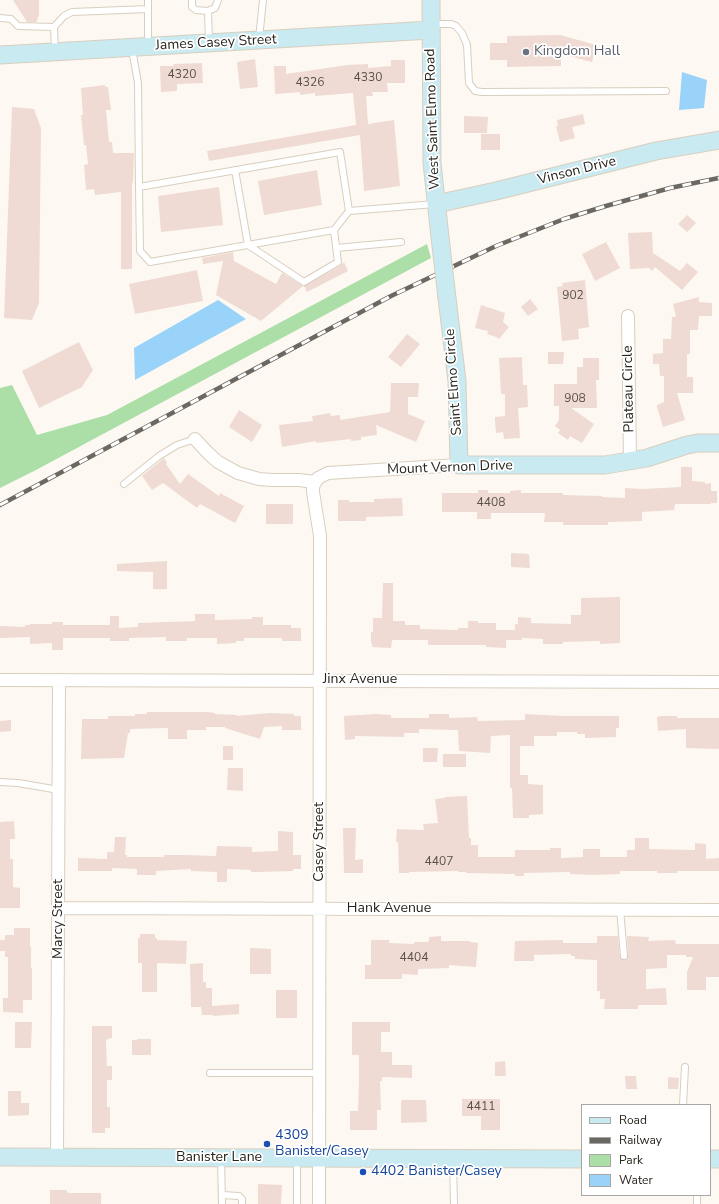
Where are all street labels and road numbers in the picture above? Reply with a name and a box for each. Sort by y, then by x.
street label: James Casey Street [155,31,277,55]
street label: West Saint Elmo Road [422,48,444,190]
street label: Vinson Drive [536,153,618,189]
street label: Saint Elmo Circle [442,328,466,436]
street label: Plateau Circle [620,345,638,433]
street label: Mount Vernon Drive [387,457,513,479]
street label: Jinx Avenue [323,672,397,688]
street label: Casey Street [312,802,328,882]
street label: Marcy Street [51,879,67,959]
street label: Hank Avenue [347,901,431,917]
street label: Banister Lane [176,1150,262,1166]

